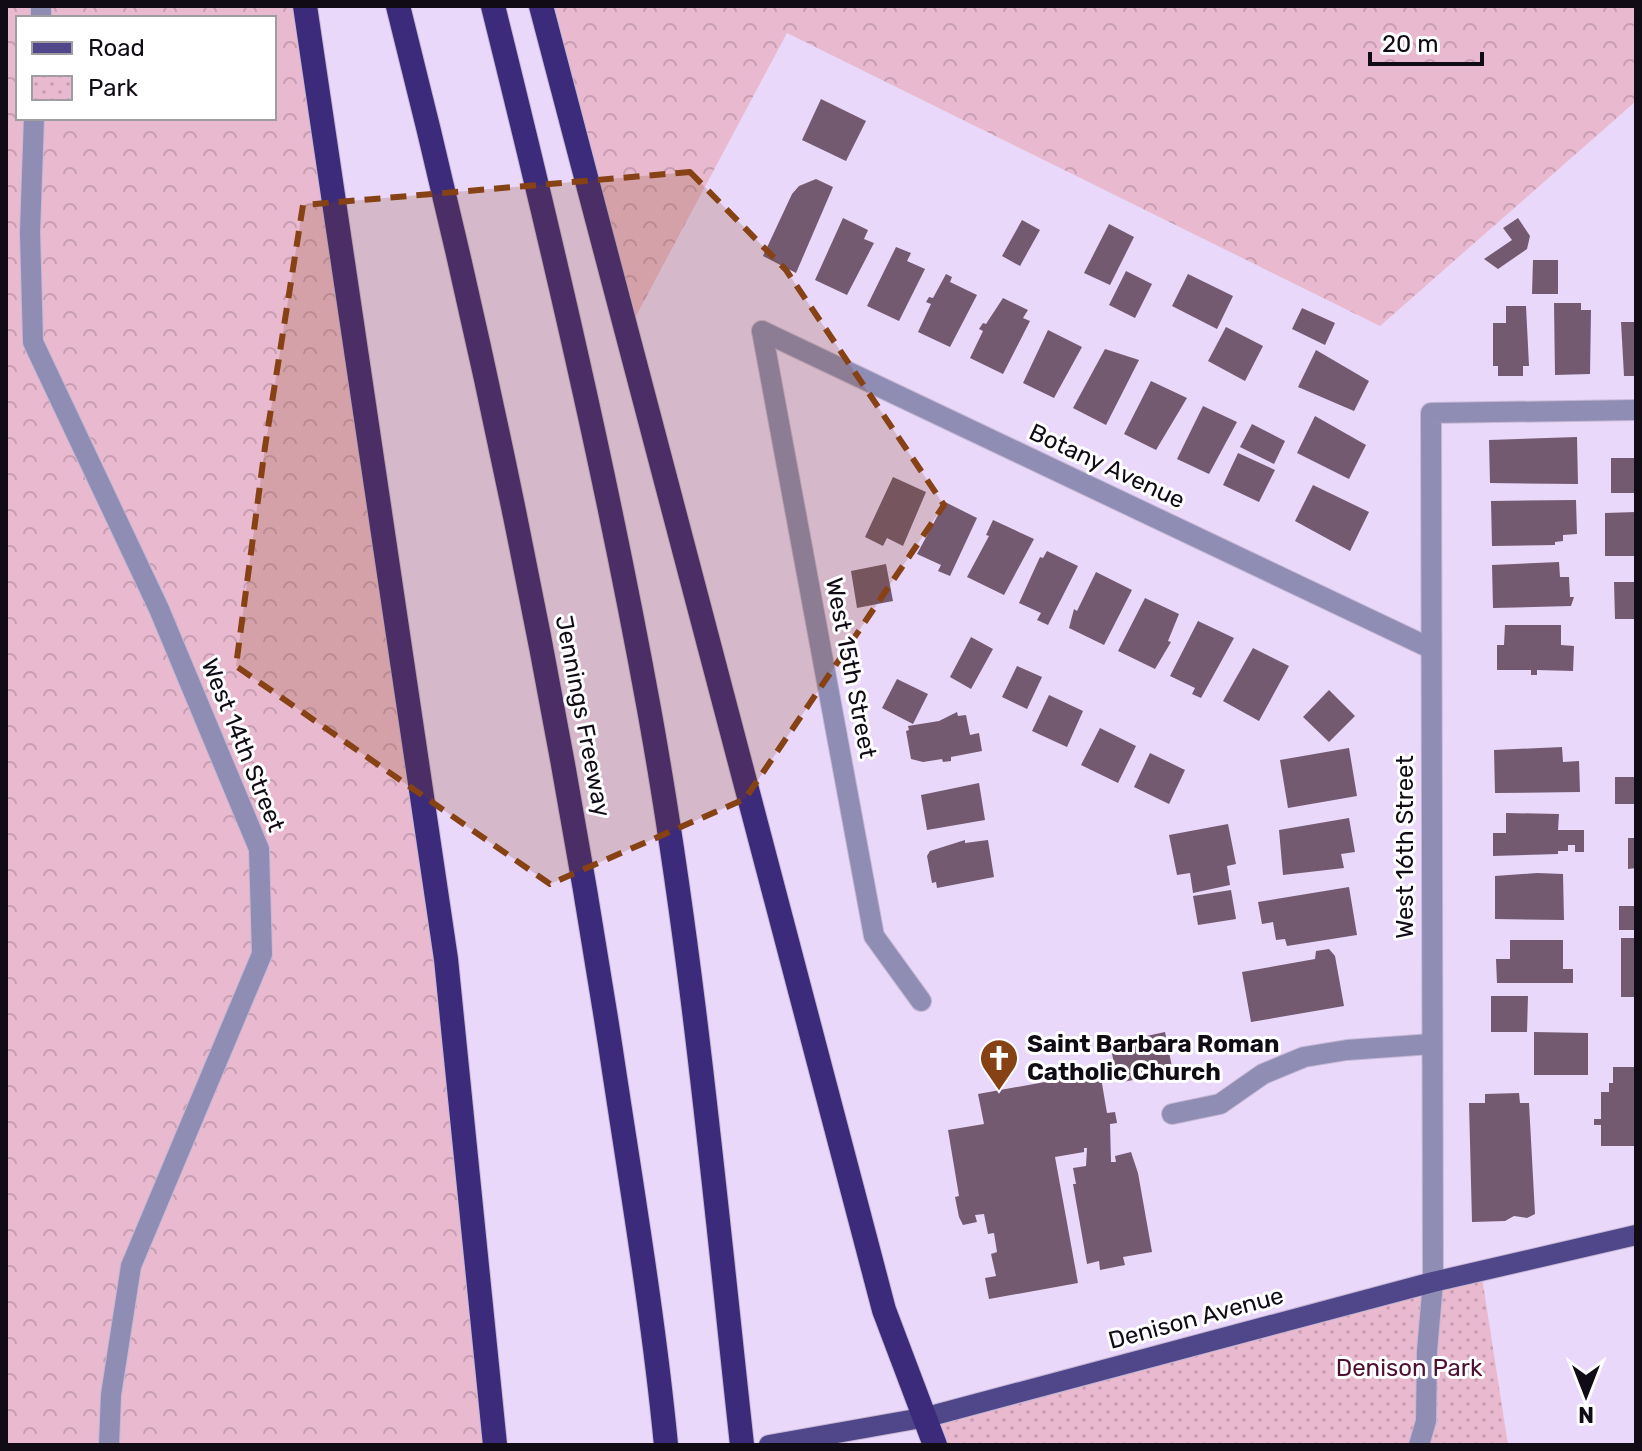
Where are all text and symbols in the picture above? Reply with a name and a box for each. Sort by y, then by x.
legend [16,16,276,120]
scale bar [1370,16,1482,66]
text: 20 m [1382,30,1439,58]
text: Road [88,34,145,62]
text: Park [88,74,139,102]
street label: Botany Avenue [1025,418,1189,514]
street label: West 15th Street [820,575,882,761]
street label: Jennings Freeway [550,613,616,819]
street label: West 14th Street [196,654,290,836]
street label: West 16th Street [1391,755,1419,939]
place label: Saint Barbara Roman Catholic Church [1027,1030,1279,1086]
church icon: Saint Barbara Roman Catholic Church [978,1037,1020,1092]
street label: Denison Avenue [1105,1281,1287,1355]
park label: Denison Park [1336,1354,1483,1382]
north arrow [1546,1355,1626,1435]
text: N [1578,1401,1594,1428]

